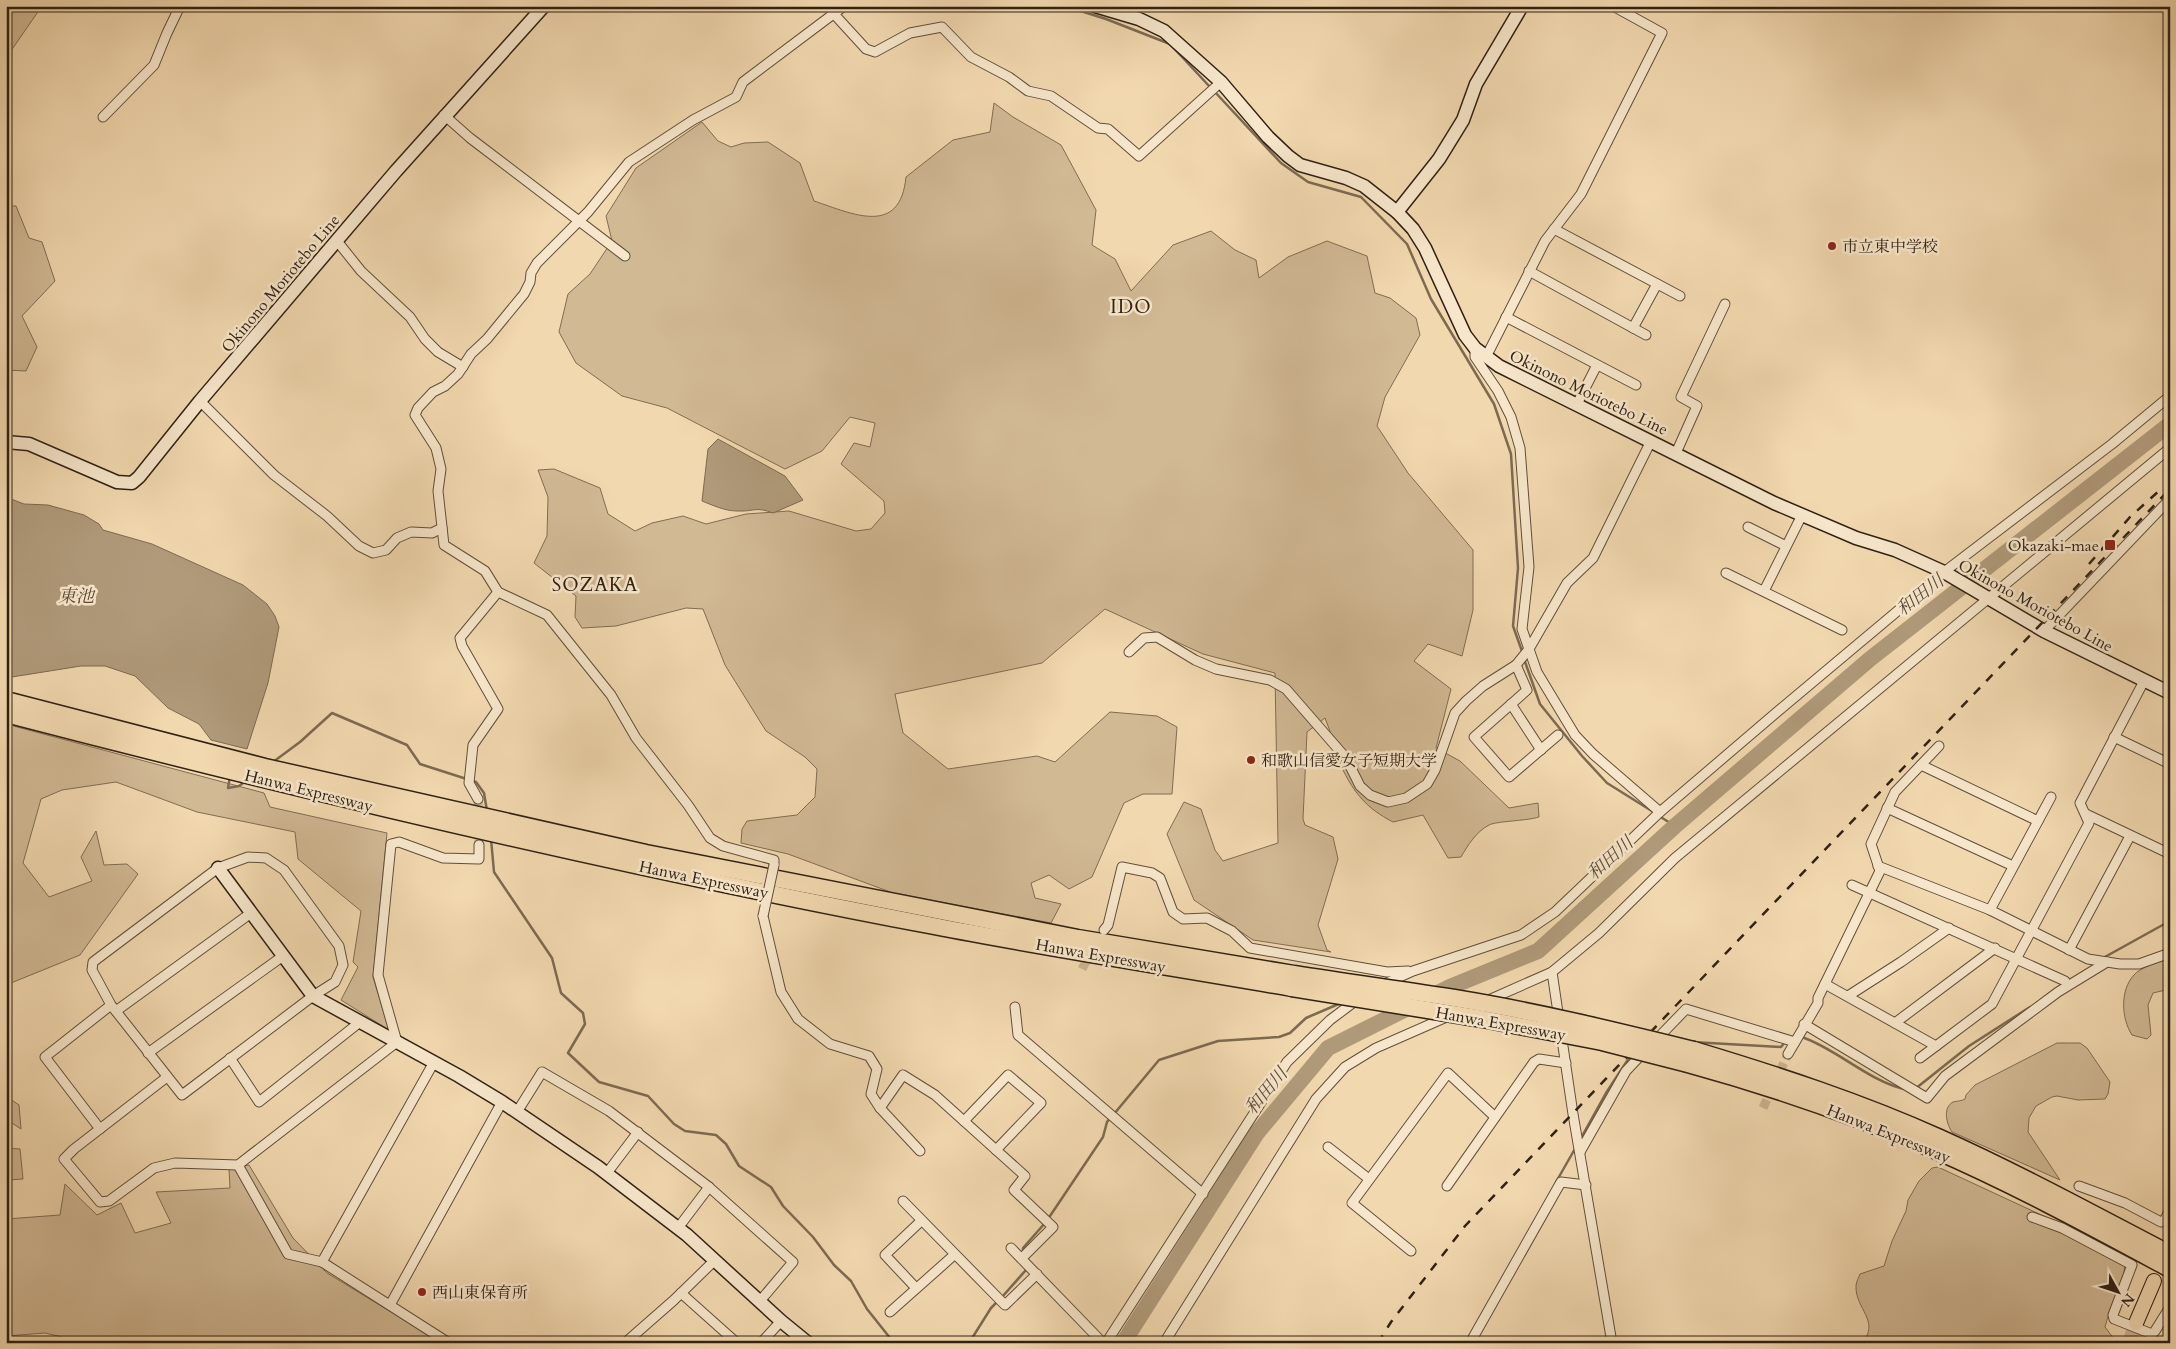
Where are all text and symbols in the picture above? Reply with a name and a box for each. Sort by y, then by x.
street label: Okinono Moriotebo Line [216,210,345,357]
place label: 市立東中学校 [1842,236,1938,258]
marker: 市立東中学校 [1826,240,1838,252]
district label: IDO [1110,294,1152,320]
street label: Okinono Moriotebo Line [1506,345,1671,441]
place label: Okazaki-mae [2008,535,2099,557]
marker: Okazaki-mae [2103,538,2117,552]
street label: Okinono Moriotebo Line [1954,554,2117,658]
water label: 和田川 [1891,568,1951,622]
district label: SOZAKA [552,572,638,598]
water label: 東池 [58,584,96,609]
place label: 和歌山信愛女子短期大学 [1261,750,1437,772]
marker: 和歌山信愛女子短期大学 [1245,754,1257,766]
street label: Hanwa Expressway [242,764,376,818]
water label: 和田川 [1582,830,1640,886]
street label: Hanwa Expressway [637,856,771,905]
street label: Hanwa Expressway [1034,934,1168,978]
street label: Hanwa Expressway [1434,1002,1568,1046]
water label: 和田川 [1239,1061,1295,1120]
street label: Hanwa Expressway [1823,1099,1954,1169]
north arrow [2094,1266,2144,1316]
place label: 西山東保育所 [432,1282,528,1304]
marker: 西山東保育所 [416,1286,428,1298]
text: N [2116,1289,2139,1311]

